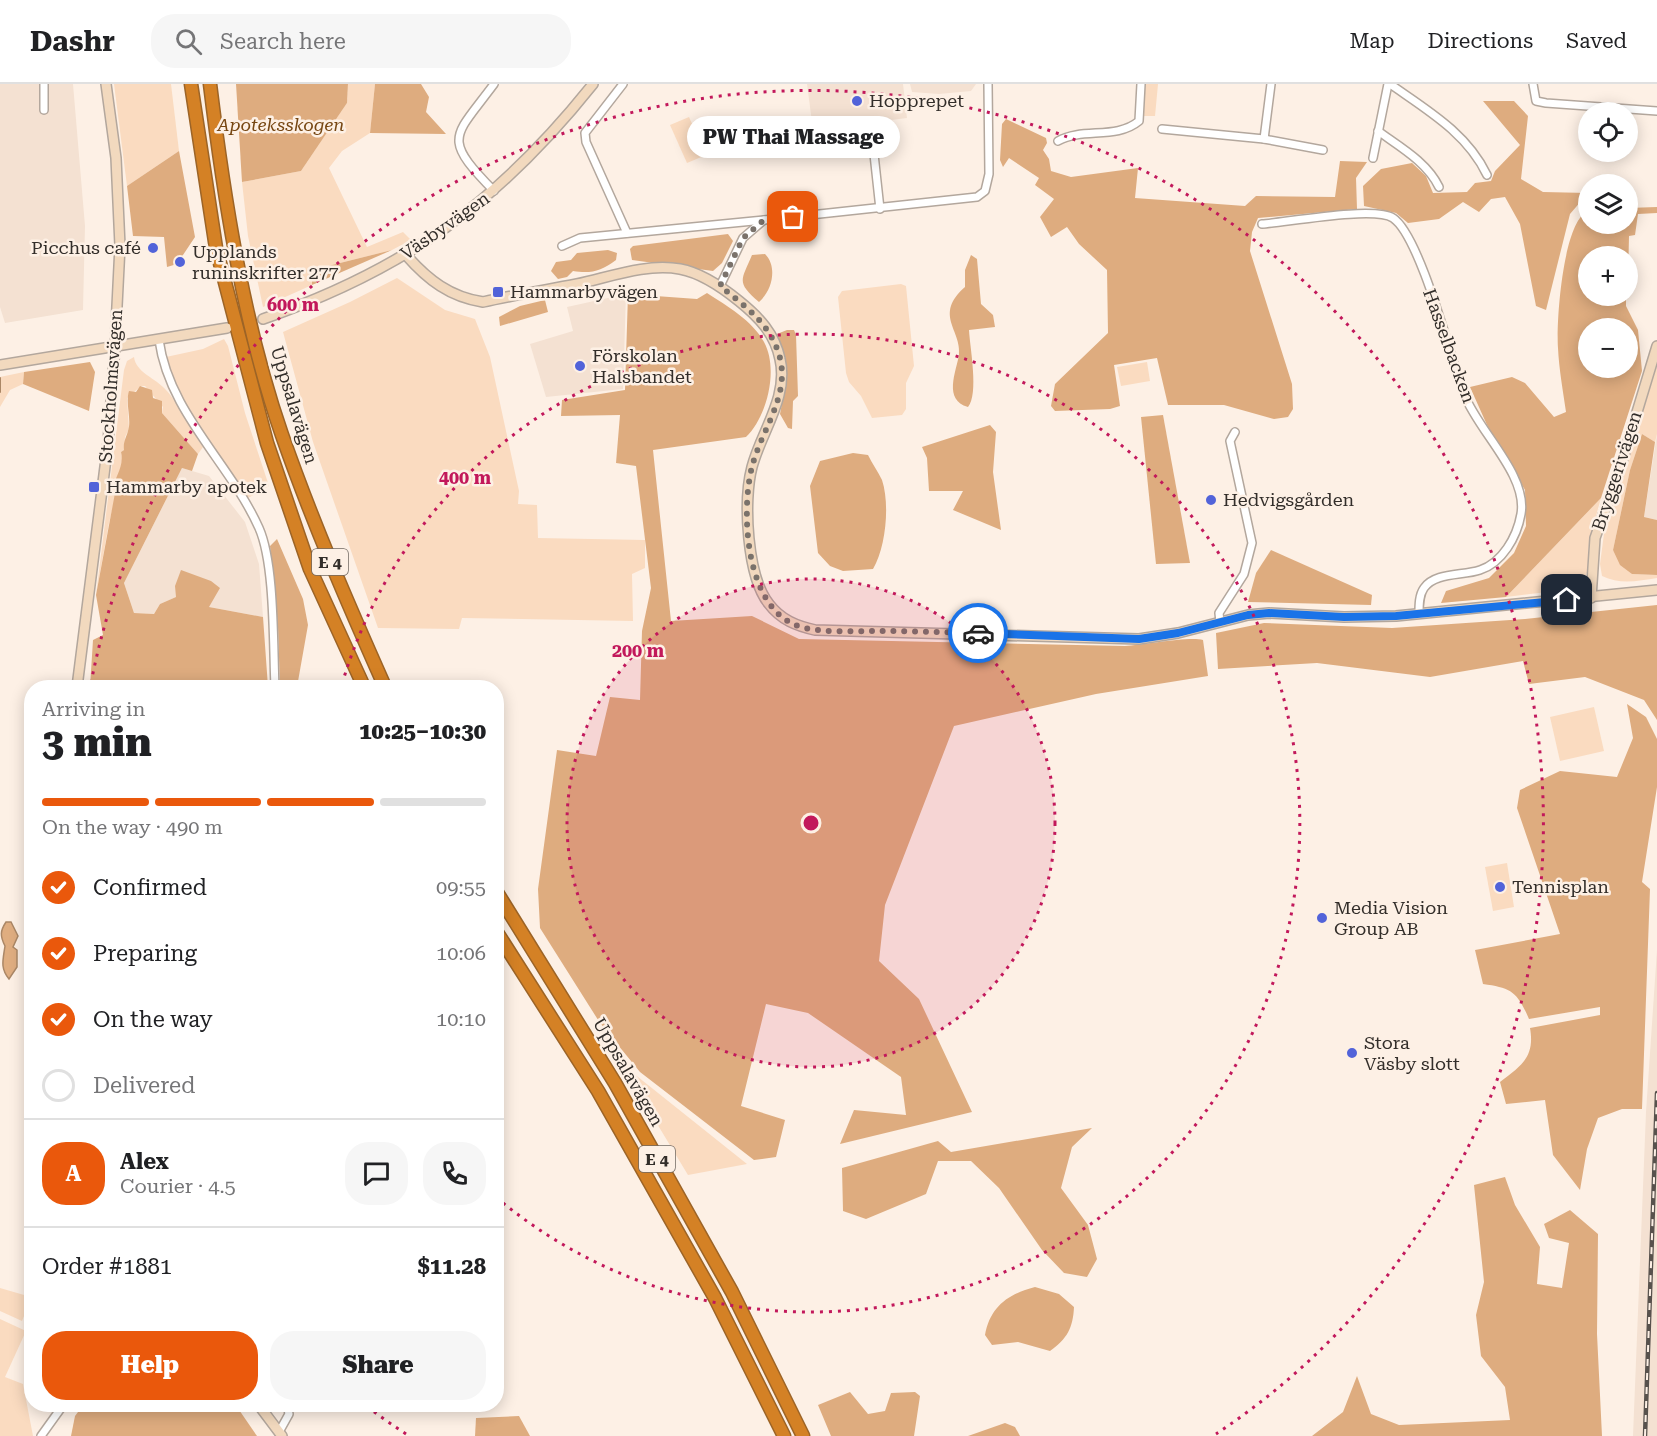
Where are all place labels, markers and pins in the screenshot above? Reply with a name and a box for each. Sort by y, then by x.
place label: Hopprepet [869,90,964,111]
marker: Hopprepet [850,94,864,108]
callout: PW Thai Massage [686,115,900,157]
pin [767,191,818,242]
place label: Picchus café [31,237,141,258]
marker: Picchus café [146,241,160,255]
place label: Upplands runinskrifter 277 [192,241,339,283]
marker: Upplands runinskrifter 277 [173,255,187,269]
place label: Hammarbyvägen [510,281,658,302]
marker: Hammarbyvägen [491,285,505,299]
place label: Förskolan Halsbandet [592,345,692,387]
marker: Förskolan Halsbandet [573,359,587,373]
place label: Hammarby apotek [106,476,267,497]
marker: Hammarby apotek [87,480,101,494]
place label: Hedvigsgården [1223,489,1355,510]
marker: Hedvigsgården [1204,493,1218,507]
pin [1541,574,1592,625]
centre of rings [801,813,821,833]
place label: Tennisplan [1512,876,1609,897]
marker: Tennisplan [1493,880,1507,894]
place label: Media Vision Group AB [1334,897,1448,939]
marker: Media Vision Group AB [1315,911,1329,925]
place label: Stora Väsby slott [1364,1032,1460,1074]
marker: Stora Väsby slott [1345,1046,1359,1060]

